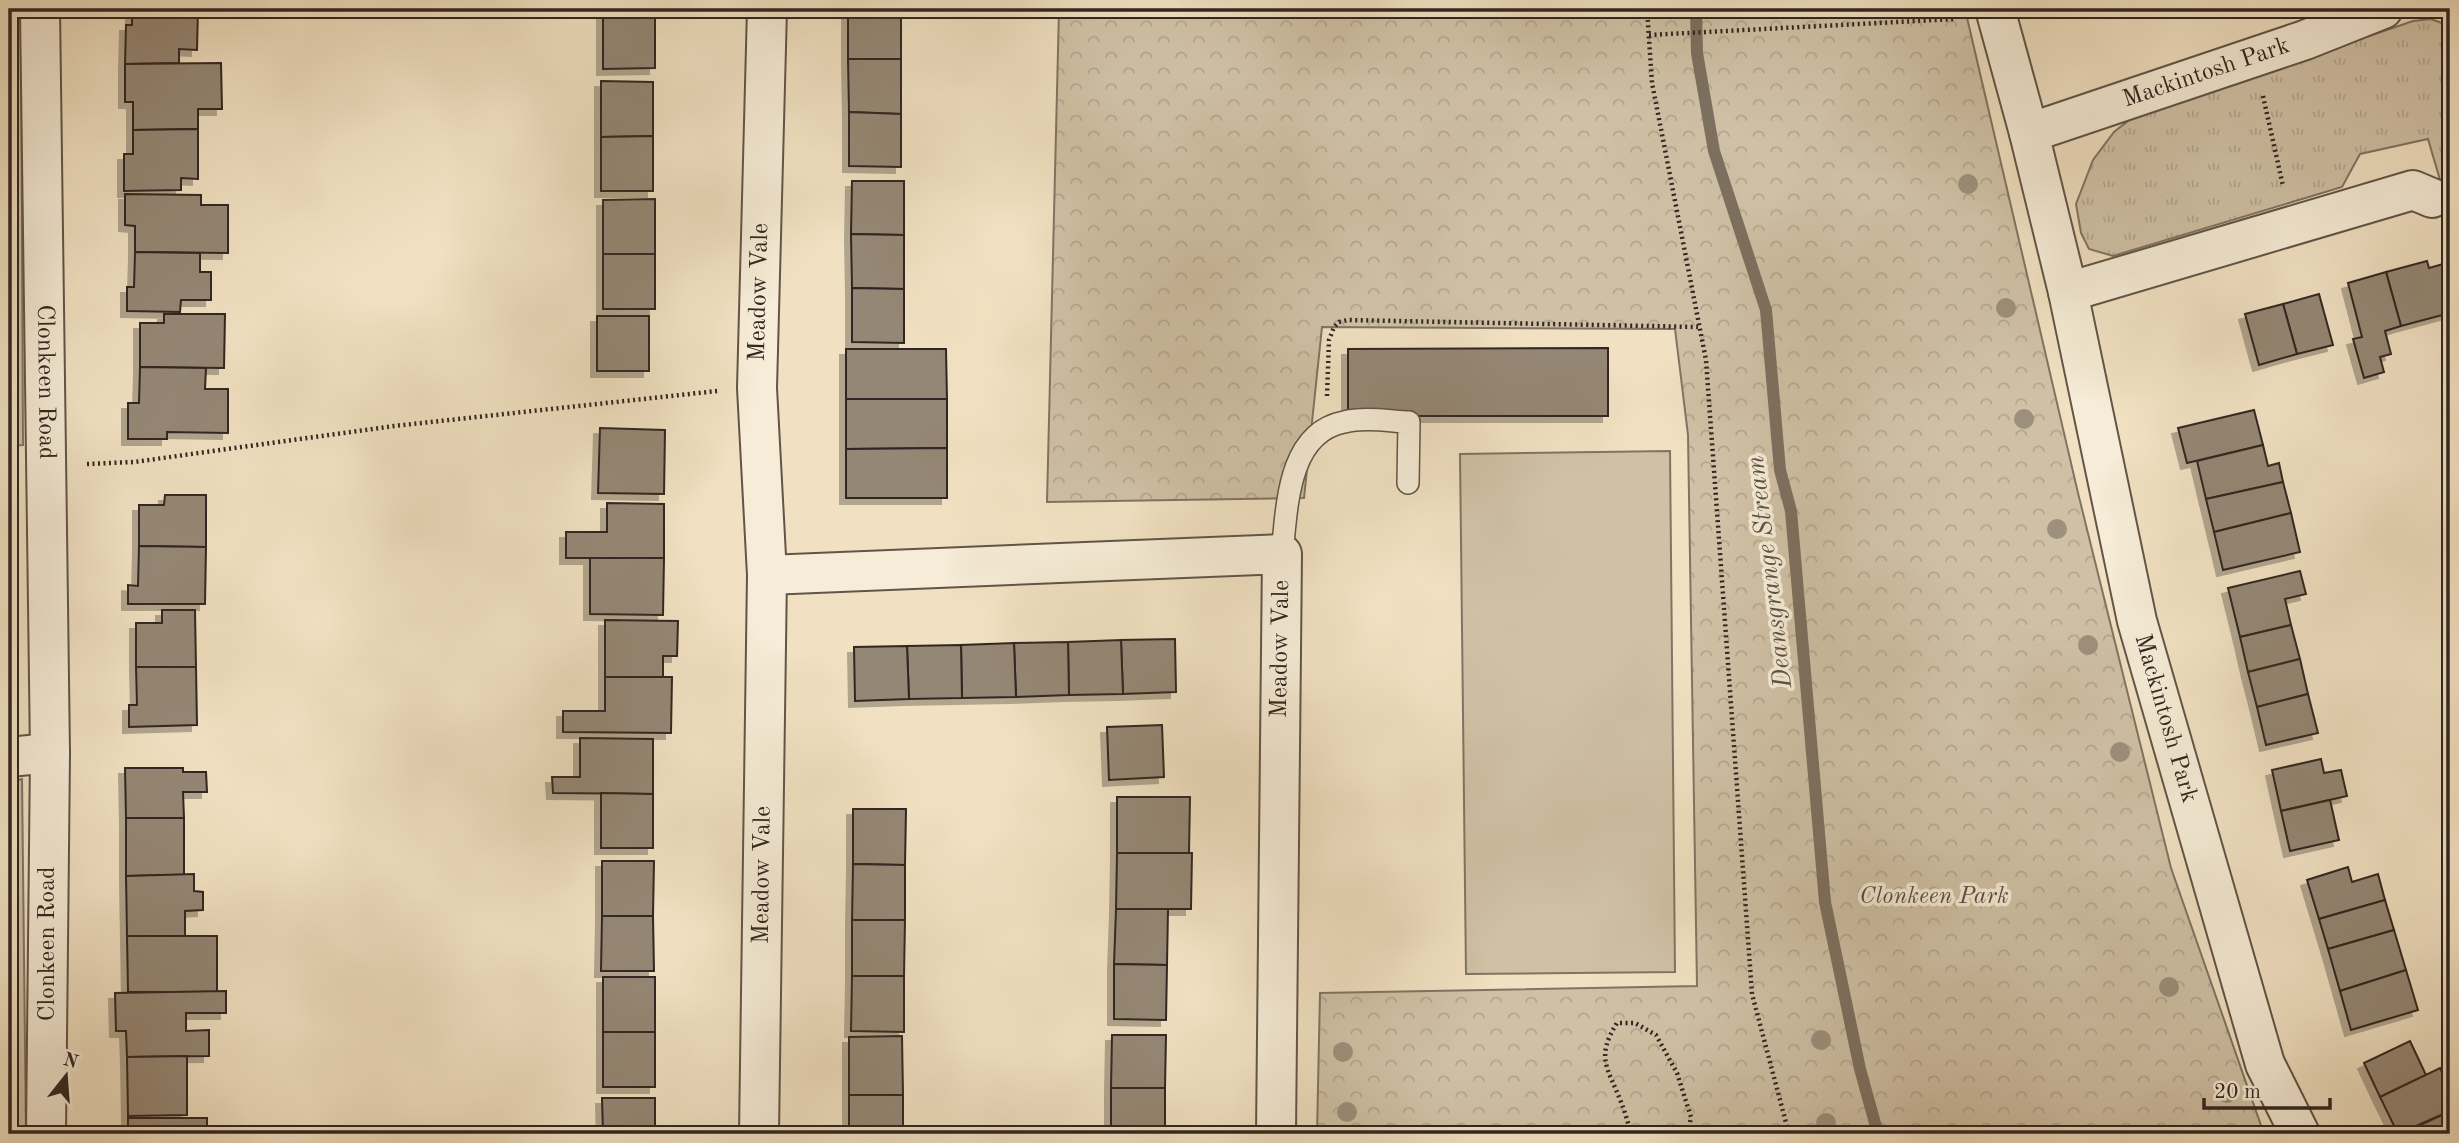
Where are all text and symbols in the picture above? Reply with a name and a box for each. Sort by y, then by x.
street label: Mackintosh Park [2120,34,2293,113]
street label: Meadow Vale [746,223,773,362]
street label: Clonkeen Road [32,304,58,460]
water label: Deansgrange Stream [1743,454,1797,691]
street label: Meadow Vale [1268,580,1294,718]
street label: Mackintosh Park [2129,631,2201,806]
street label: Meadow Vale [750,806,776,944]
street label: Clonkeen Road [36,866,60,1022]
park label: Clonkeen Park [1859,885,2009,909]
north arrow [32,1042,102,1112]
text: N [61,1051,80,1073]
scale bar [2204,1066,2330,1110]
text: 20 m [2214,1082,2261,1103]

